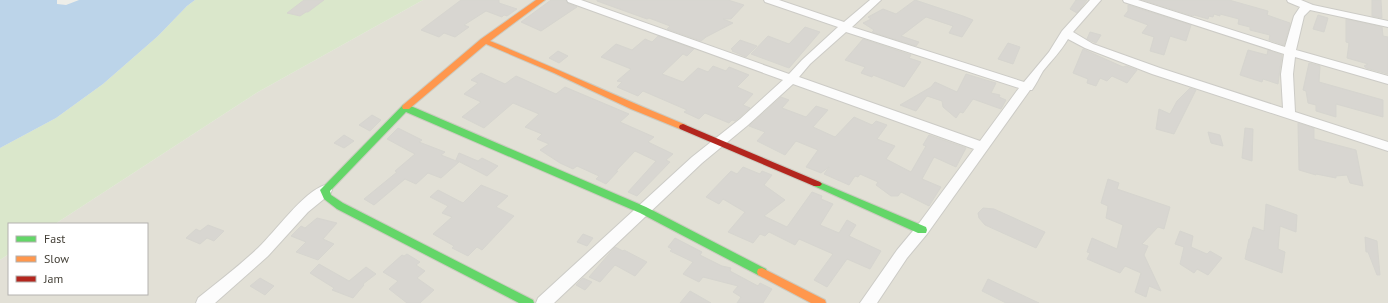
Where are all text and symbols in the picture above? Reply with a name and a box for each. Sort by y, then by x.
legend [8,223,148,295]
text: Fast [44,231,65,246]
text: Slow [44,251,69,266]
text: Jam [43,271,63,286]

